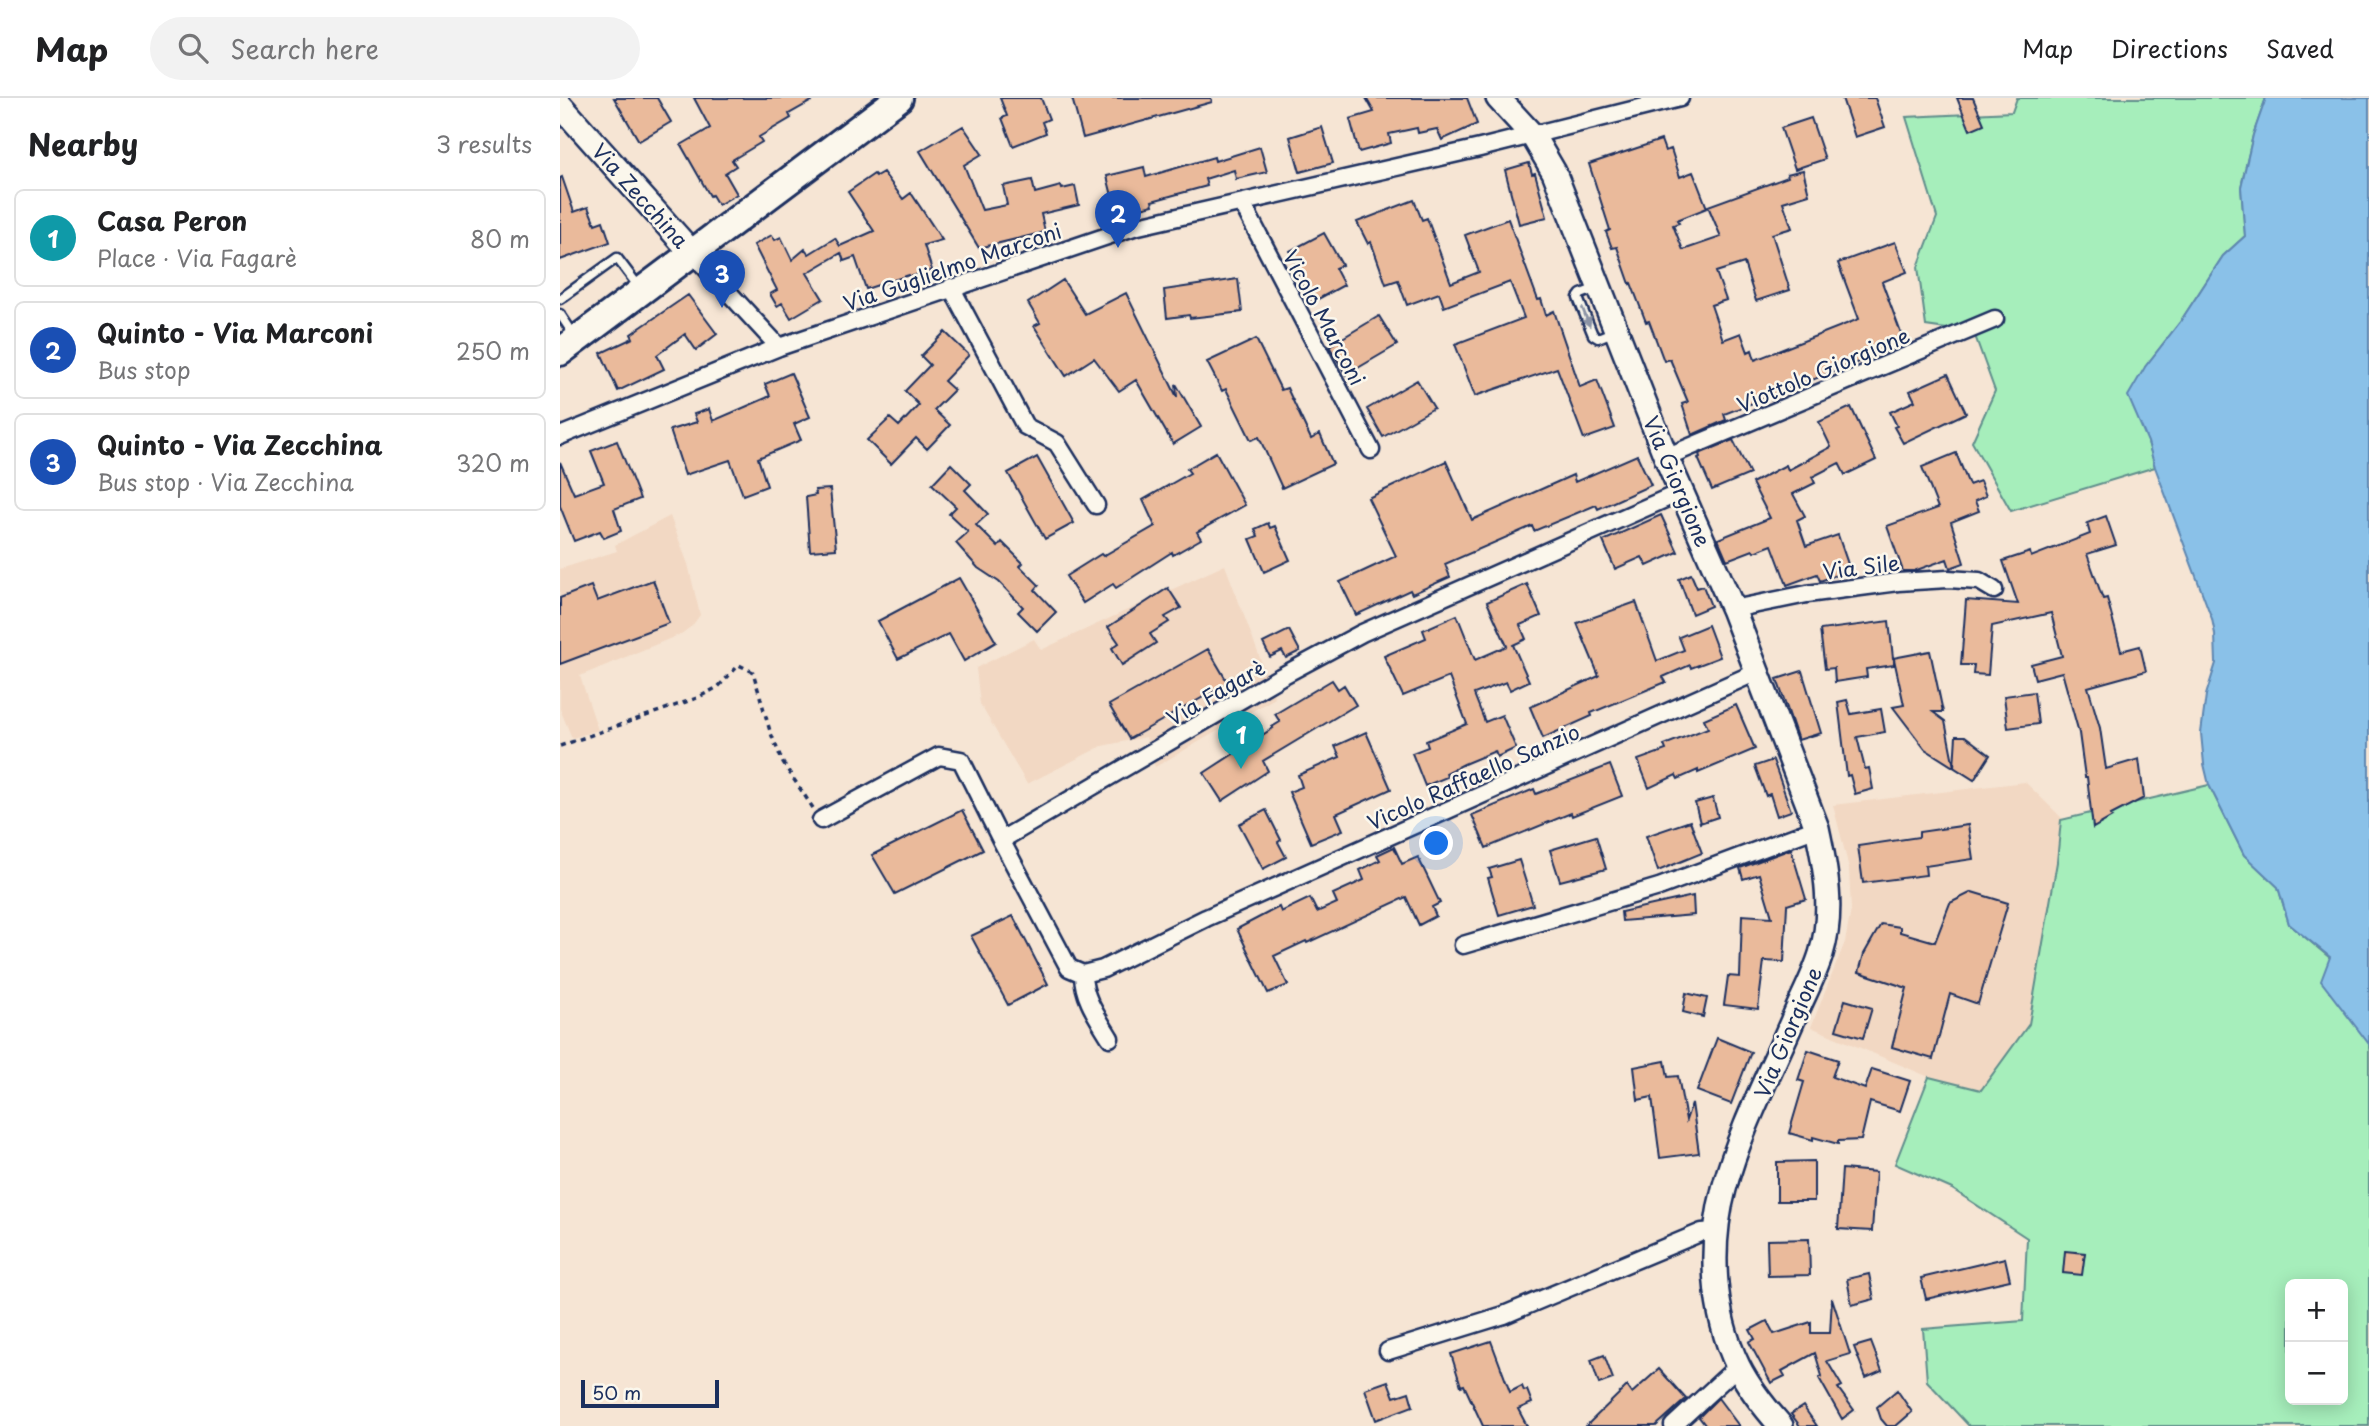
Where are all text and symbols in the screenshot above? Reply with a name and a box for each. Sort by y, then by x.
search box [150,17,640,80]
text: Map [35,23,108,73]
icon: search [174,29,212,67]
text: Search here [230,29,379,68]
text: Map [2022,30,2073,66]
text: Directions [2111,30,2228,66]
text: Saved [2266,30,2334,66]
text: Nearby [28,121,138,166]
text: 3 results [436,126,532,161]
street label: Via Zecchina [585,135,697,255]
pin: 2 [1095,190,1141,248]
text: Casa Peron [97,201,247,240]
street label: Via Guglielmo Marconi [839,214,1065,318]
text: 1 [48,221,59,256]
text: 80 m [470,221,530,256]
text: Place · Via Fagarè [97,240,297,275]
street label: Vicolo Marconi [1276,243,1374,391]
pin: 3 [699,250,745,308]
one-way arrow [1581,307,1592,328]
text: Quinto - Via Marconi [97,313,373,352]
street label: Viottolo Giorgione [1732,318,1914,420]
text: 2 [45,333,61,368]
text: 250 m [456,333,530,368]
text: Bus stop [97,352,191,387]
street label: Via Giorgione [1636,410,1720,552]
text: Quinto - Via Zecchina [97,425,383,464]
text: 3 [45,445,61,480]
text: 320 m [456,445,530,480]
text: Bus stop · Via Zecchina [97,464,354,499]
street label: Via Sile [1821,545,1901,587]
street label: Via Fagarè [1160,651,1270,733]
pin: 1 [1218,711,1264,769]
street label: Vicolo Raffaello Sanzio [1362,715,1584,837]
your location [1419,826,1453,860]
street label: Via Giorgione [1745,961,1829,1103]
map controls [2285,1279,2348,1405]
button: + [2285,1279,2348,1342]
button: − [2285,1342,2348,1405]
scale bar [581,1377,719,1409]
text: 50 m [592,1378,641,1406]

